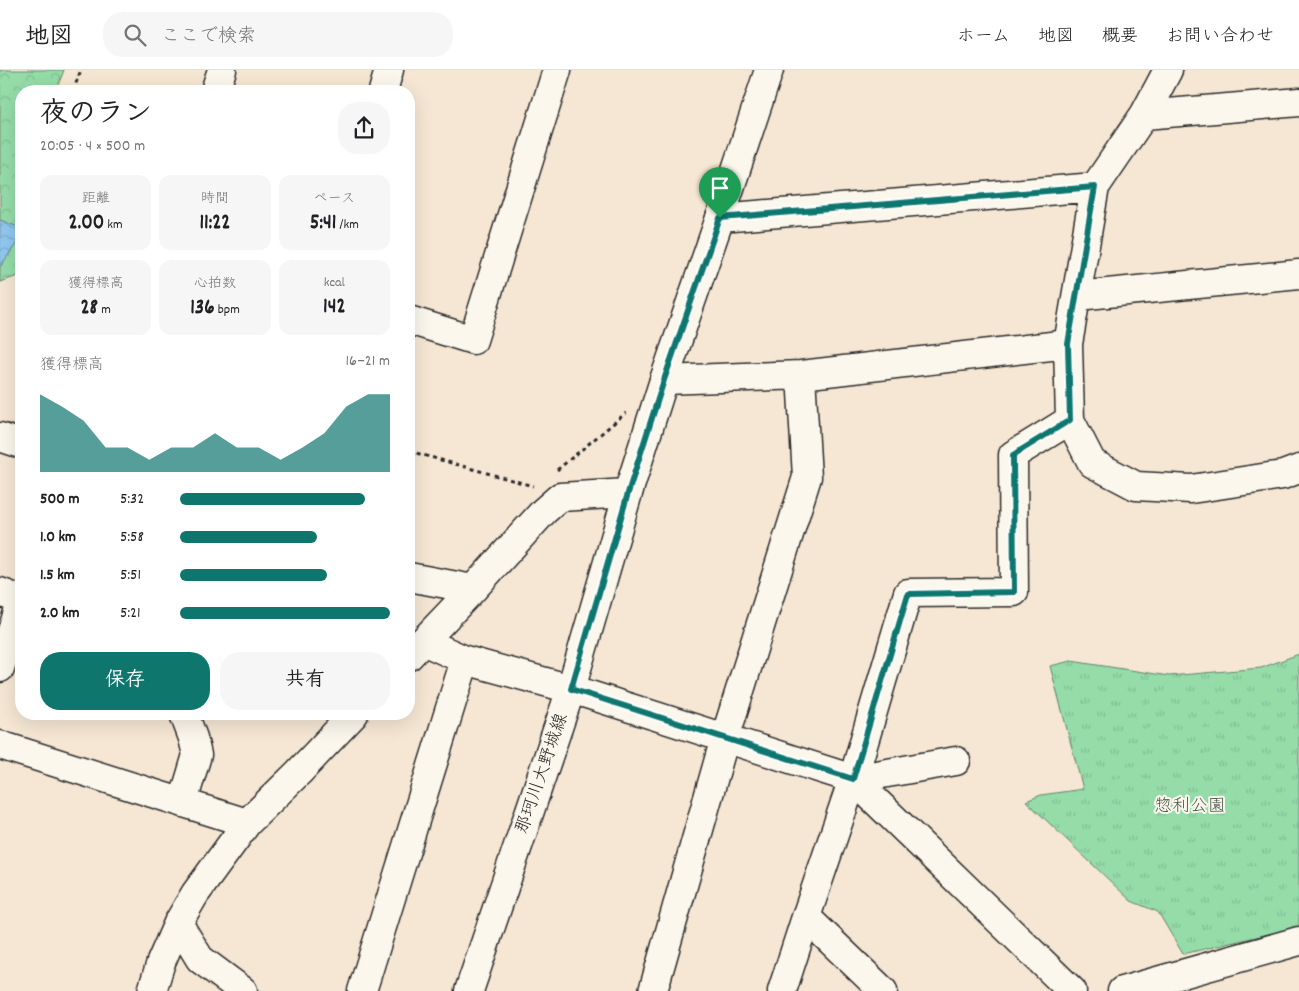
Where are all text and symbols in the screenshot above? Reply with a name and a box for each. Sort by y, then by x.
search box [103,12,453,57]
text: 地図 [25,21,73,55]
icon: search [121,21,149,49]
text: ここで検索 [161,24,256,51]
text: ホーム [957,25,1010,50]
text: 地図 [1038,25,1074,50]
text: 概要 [1102,25,1138,50]
text: お問い合わせ [1166,25,1274,50]
text: 夜のラン [40,96,152,136]
button: share [338,102,390,154]
text: 20:05 · 4 × 500 m [40,135,145,158]
pin [699,167,741,218]
icon: arrive [706,174,734,202]
text: 距離 [82,189,110,209]
text: 時間 [201,189,229,209]
text: ペース [314,189,355,209]
text: 2.00 [69,209,104,239]
text: 11:22 [199,209,231,239]
text: 5:41 [310,209,336,239]
text: km [104,215,123,235]
text: /km [336,215,359,235]
text: kcal [324,273,345,293]
text: 獲得標高 [68,274,124,294]
text: 心拍数 [194,274,236,294]
text: 142 [323,293,346,323]
text: 28 [80,294,98,324]
text: 136 [190,294,214,324]
text: m [98,300,111,320]
text: bpm [214,300,240,320]
text: 16–21 m [346,350,390,373]
text: 獲得標高 [40,354,104,377]
text: 500 m [40,488,80,511]
text: 5:32 [120,488,144,511]
text: 1.0 km [40,526,76,549]
text: 5:58 [120,526,144,549]
text: 1.5 km [40,564,75,587]
text: 5:51 [120,564,141,587]
text: 2.0 km [40,602,80,625]
text: 5:21 [120,602,141,625]
button: 保存 [40,652,210,710]
button: 共有 [220,652,390,710]
street label: 那珂川大野城線 [511,710,575,838]
park label: 惣利公園 [1154,795,1226,820]

